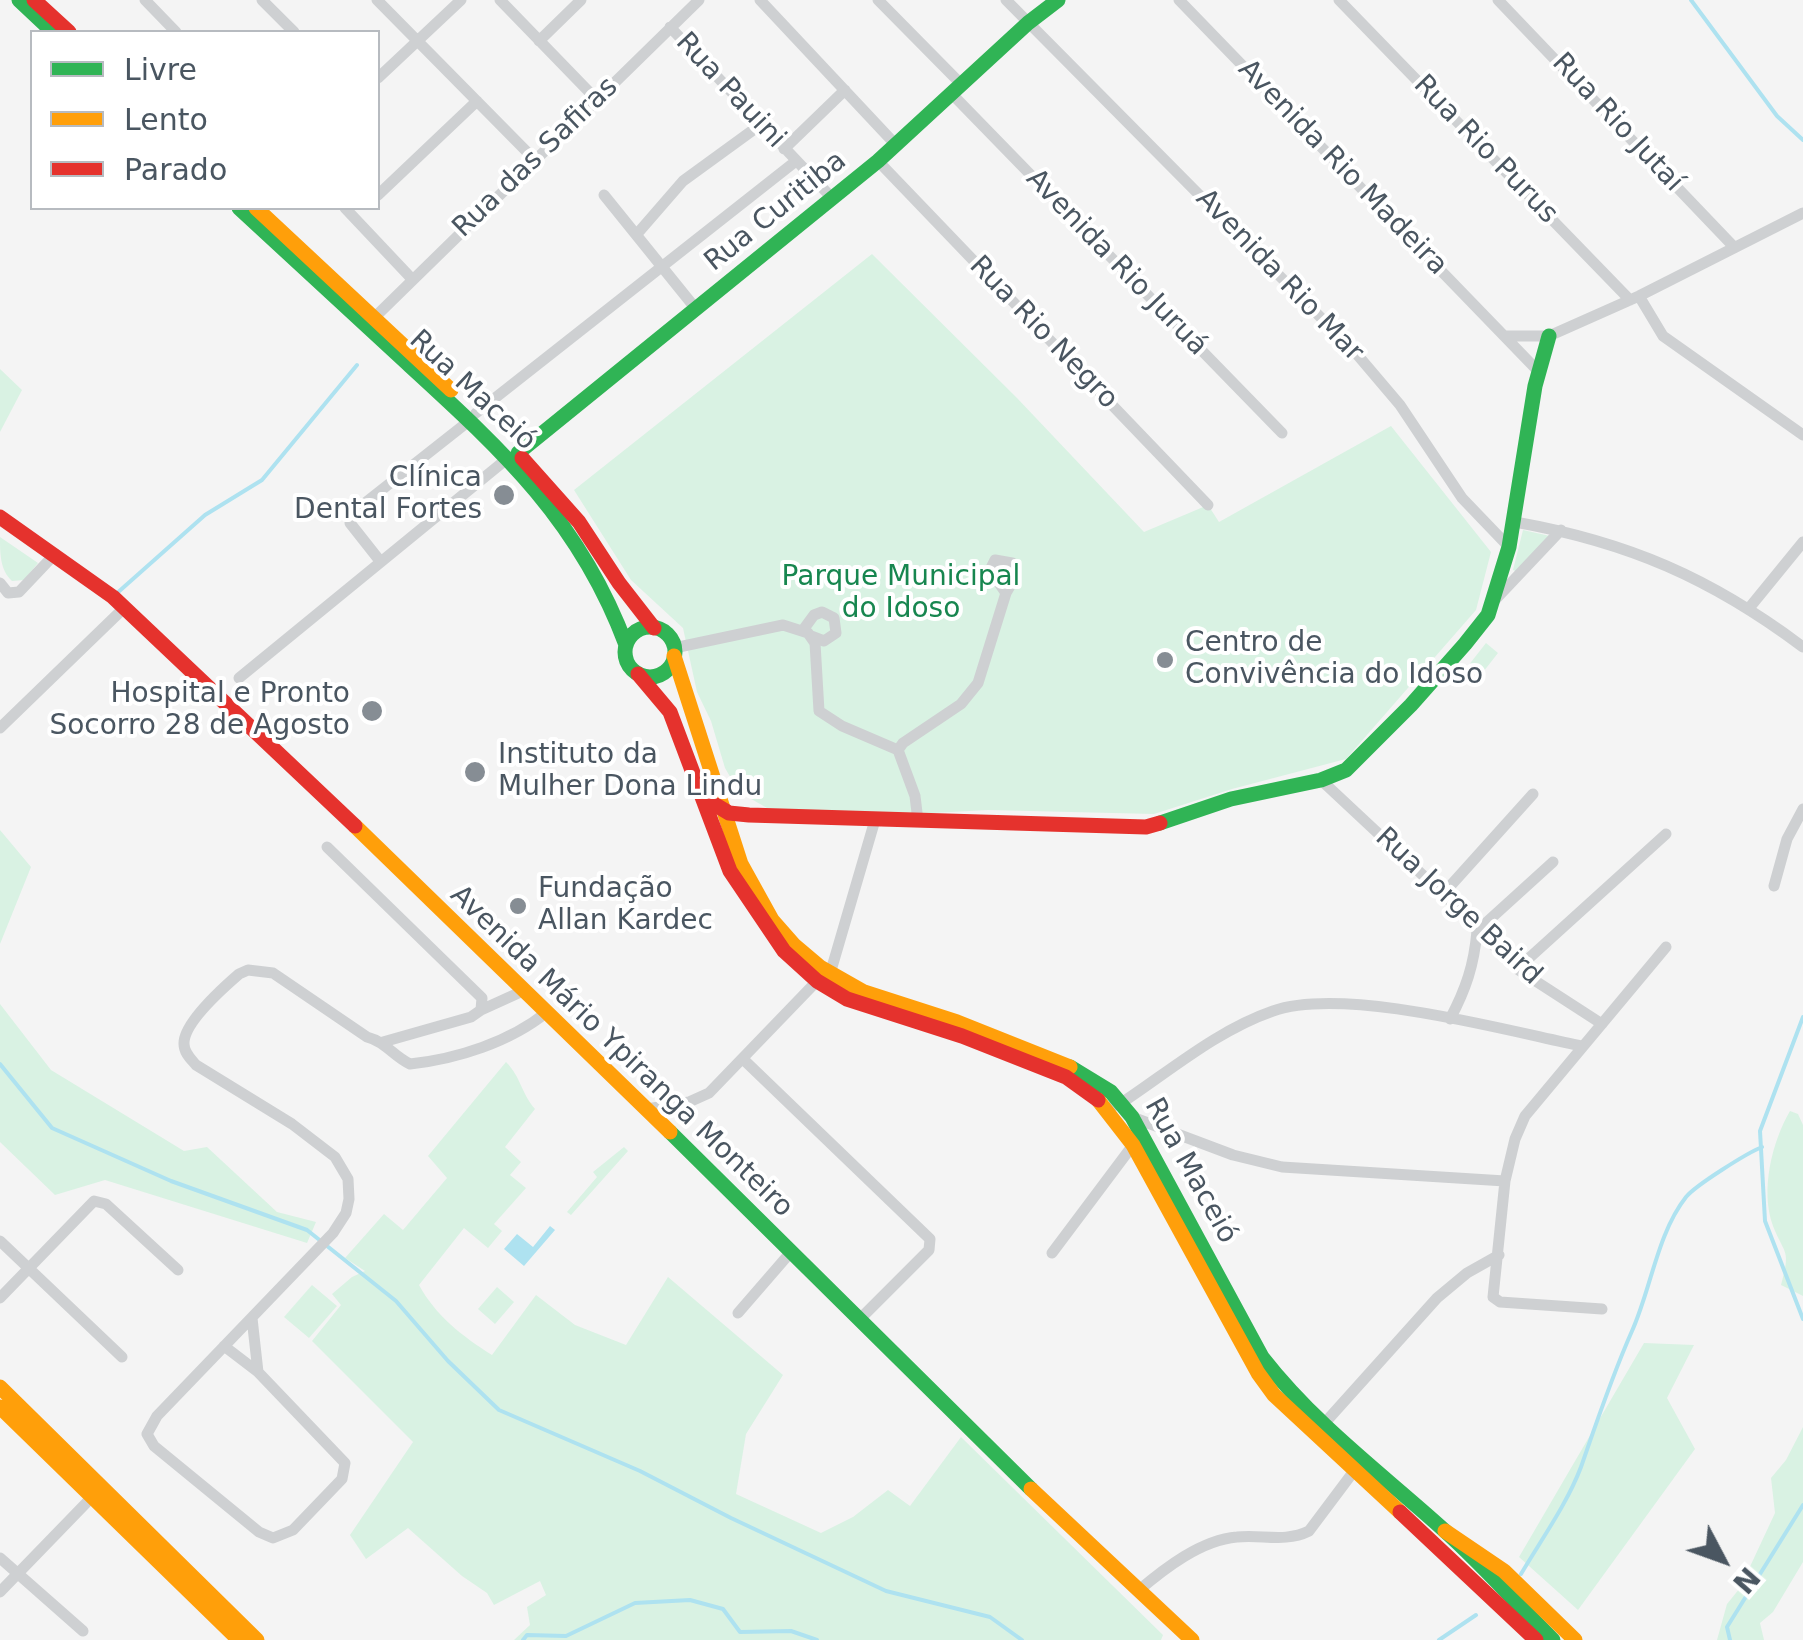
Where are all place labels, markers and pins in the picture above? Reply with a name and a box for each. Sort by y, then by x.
place label: Clínica Dental Fortes [294,462,482,528]
marker: Clínica Dental Fortes [491,482,517,508]
place label: Centro de Convivência do Idoso [1185,627,1483,693]
marker: Centro de Convivência do Idoso [1154,649,1176,671]
place label: Hospital e Pronto Socorro 28 de Agosto [49,678,350,744]
marker: Hospital e Pronto Socorro 28 de Agosto [359,698,385,724]
place label: Instituto da Mulher Dona Lindu [498,739,762,805]
marker: Instituto da Mulher Dona Lindu [462,759,488,785]
place label: Fundação Allan Kardec [538,873,713,939]
marker: Fundação Allan Kardec [507,895,529,917]

